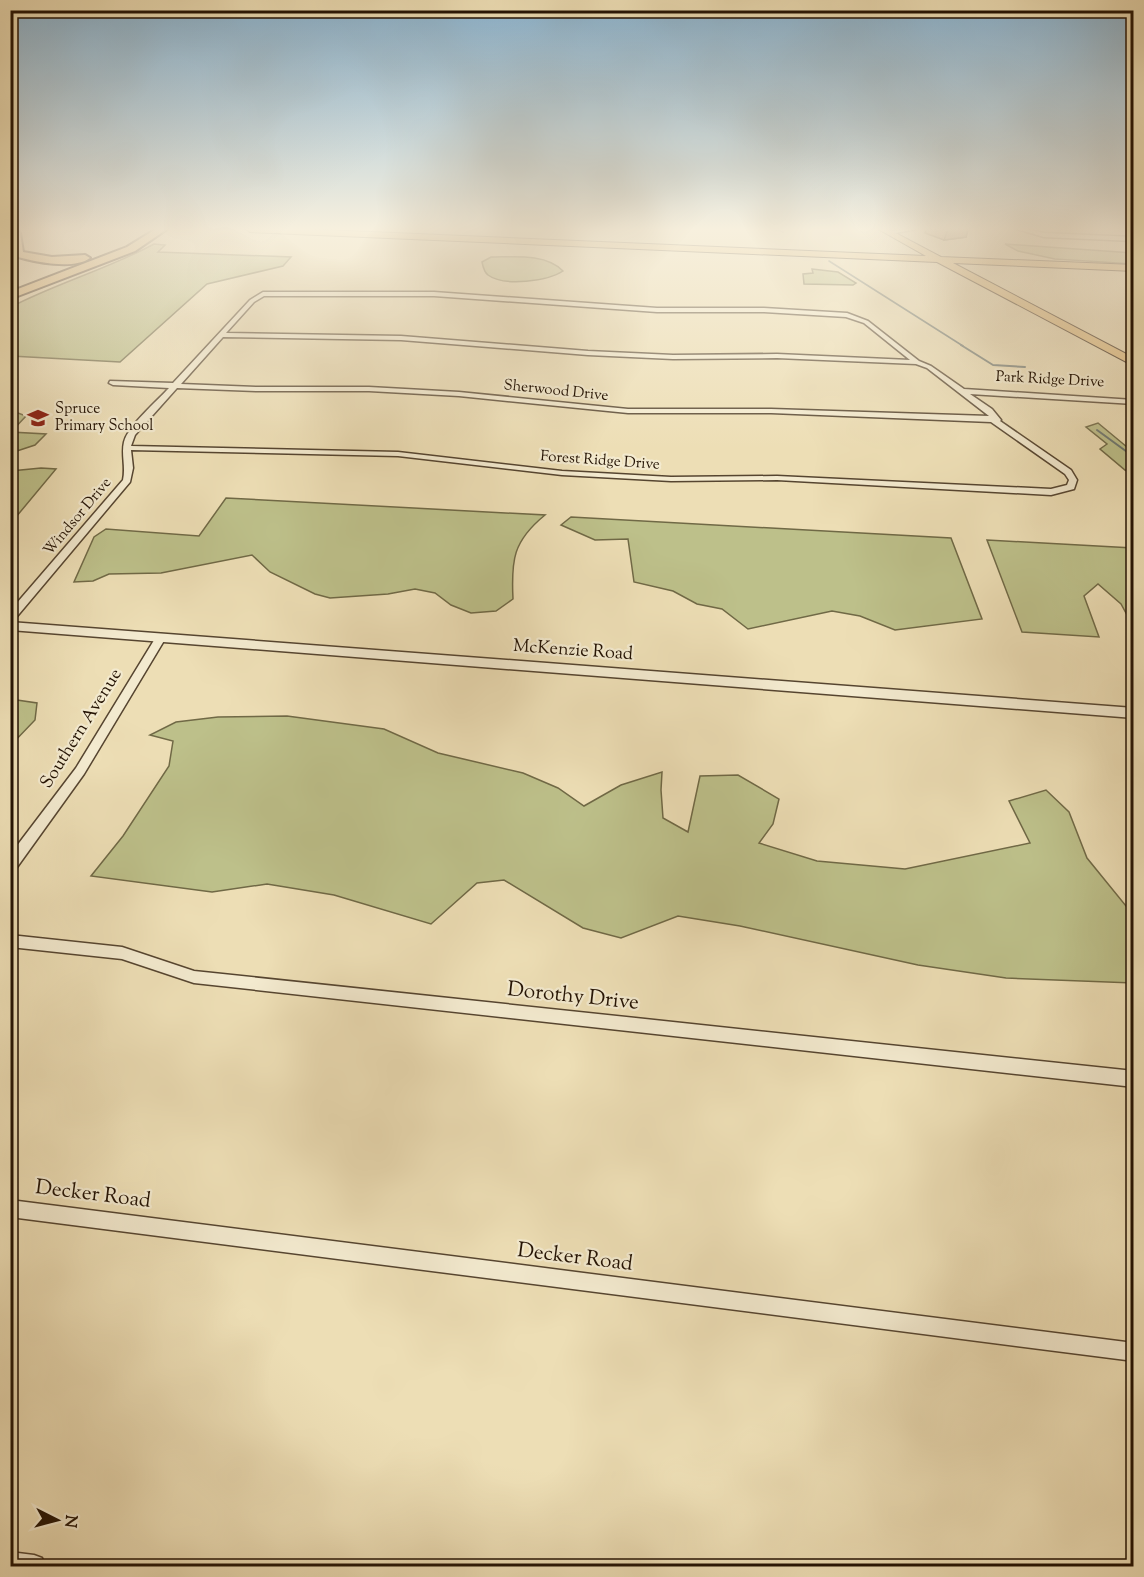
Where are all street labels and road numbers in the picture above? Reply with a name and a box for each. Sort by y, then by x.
street label: Park Ridge Drive [995,367,1105,393]
street label: Sherwood Drive [503,375,609,407]
street label: Forest Ridge Drive [539,446,661,476]
street label: Windsor Drive [39,473,117,561]
street label: McKenzie Road [512,634,634,668]
street label: Southern Avenue [35,664,129,794]
street label: Dorothy Drive [506,975,640,1019]
street label: Decker Road [34,1173,153,1217]
street label: Decker Road [516,1236,635,1280]

